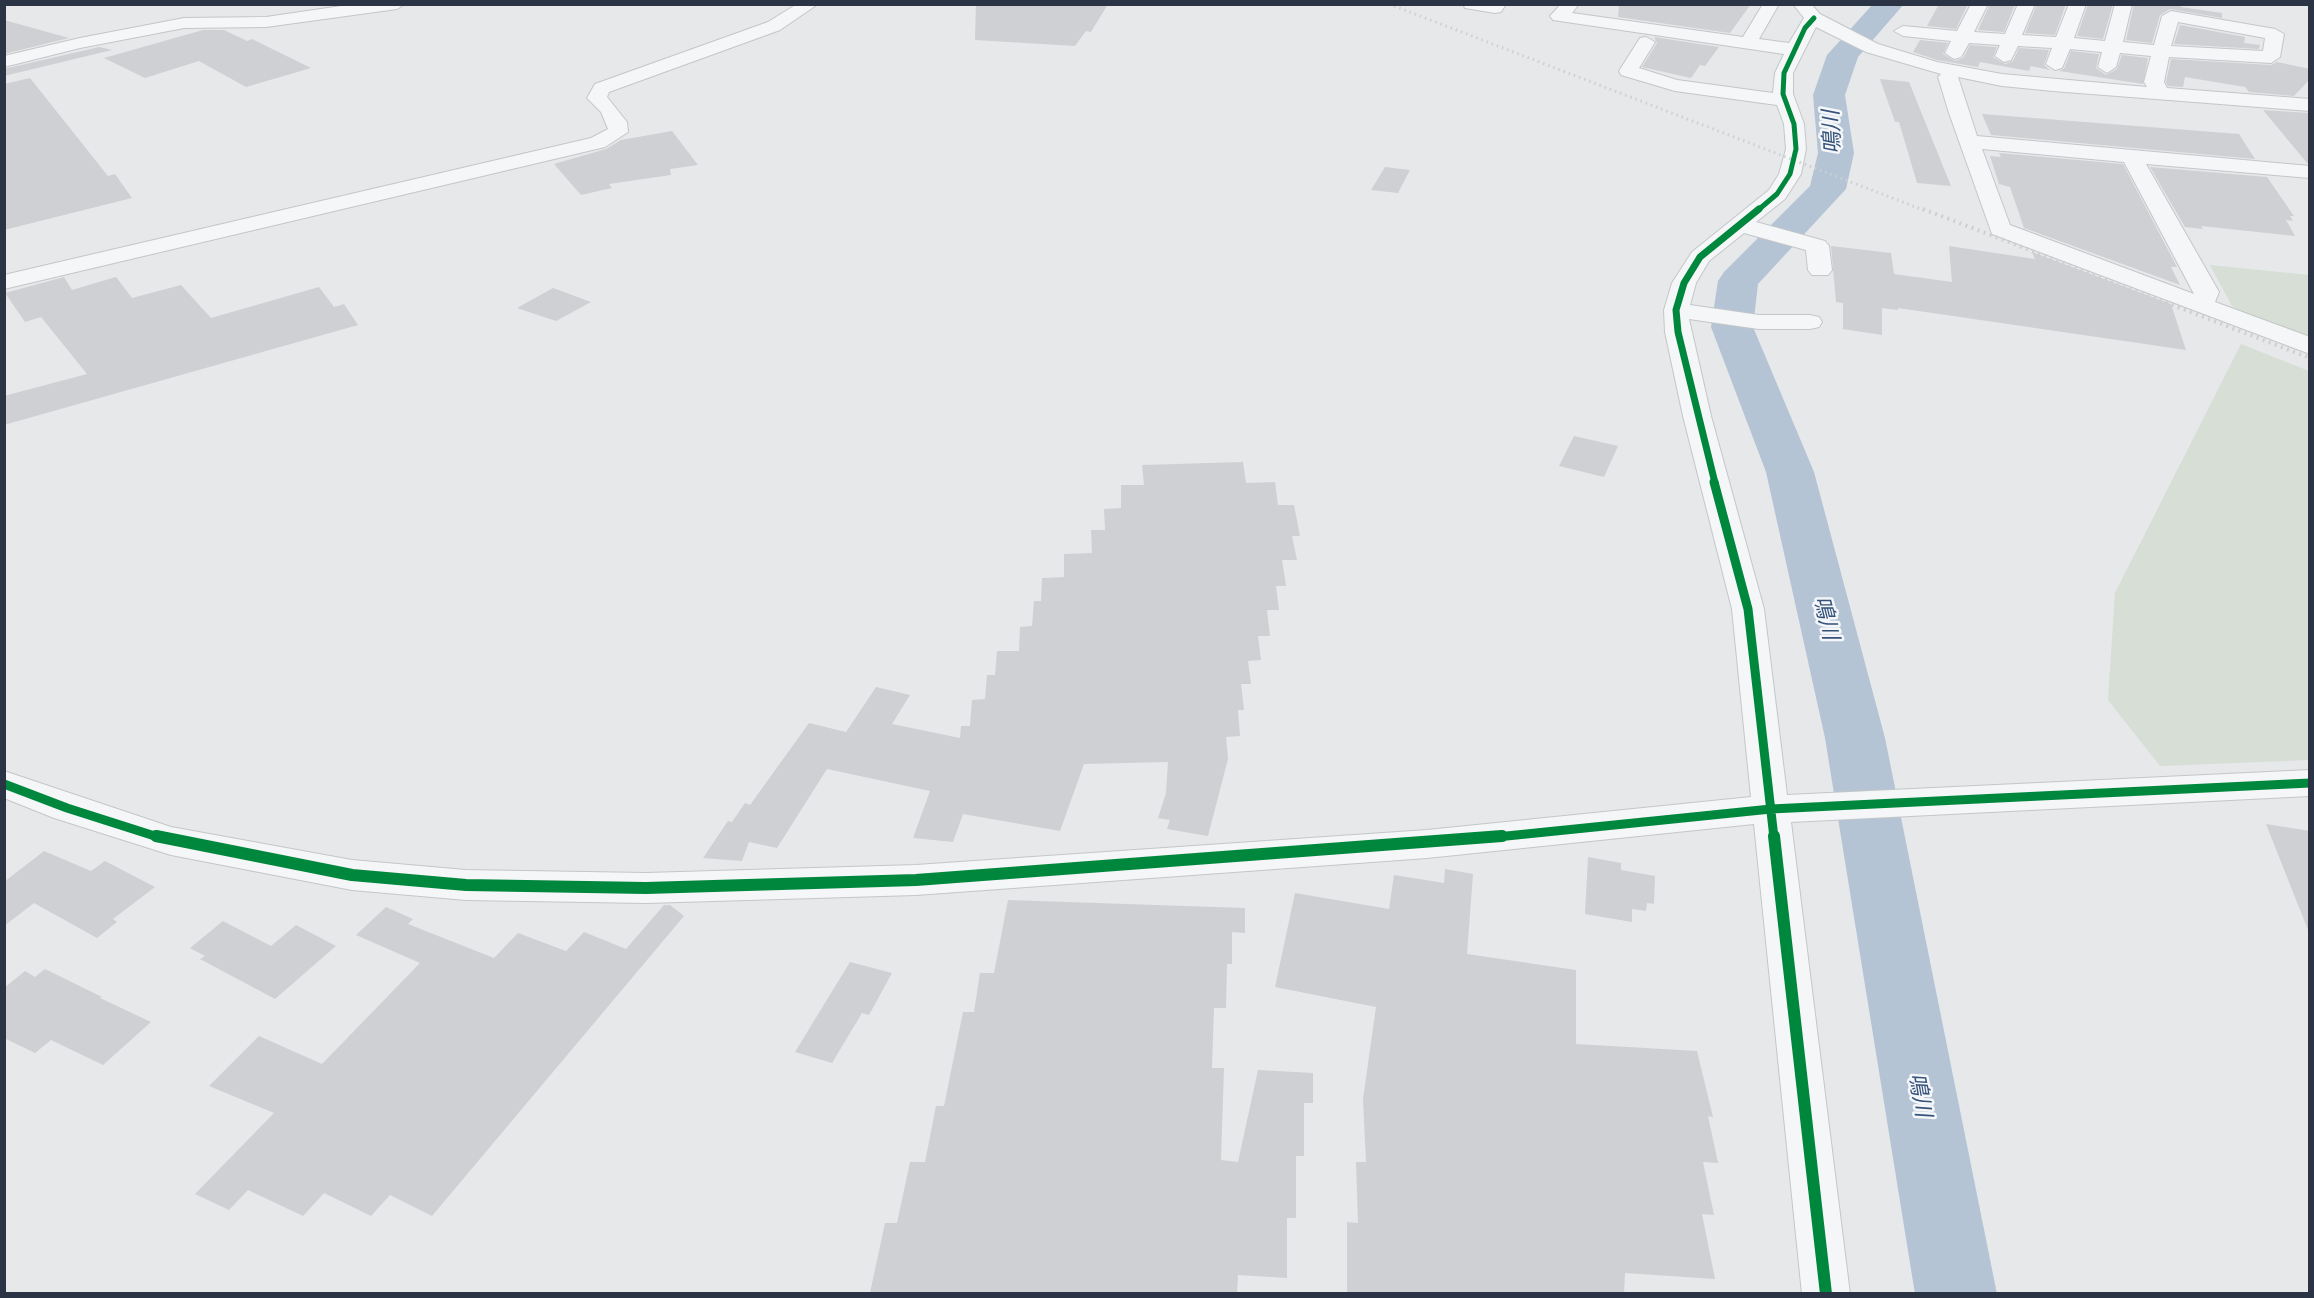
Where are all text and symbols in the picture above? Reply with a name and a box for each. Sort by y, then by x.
water label: 鳴川 [1818,109,1846,155]
water label: 鳴川 [1808,593,1844,643]
water label: 鳴川 [1903,1071,1937,1119]

